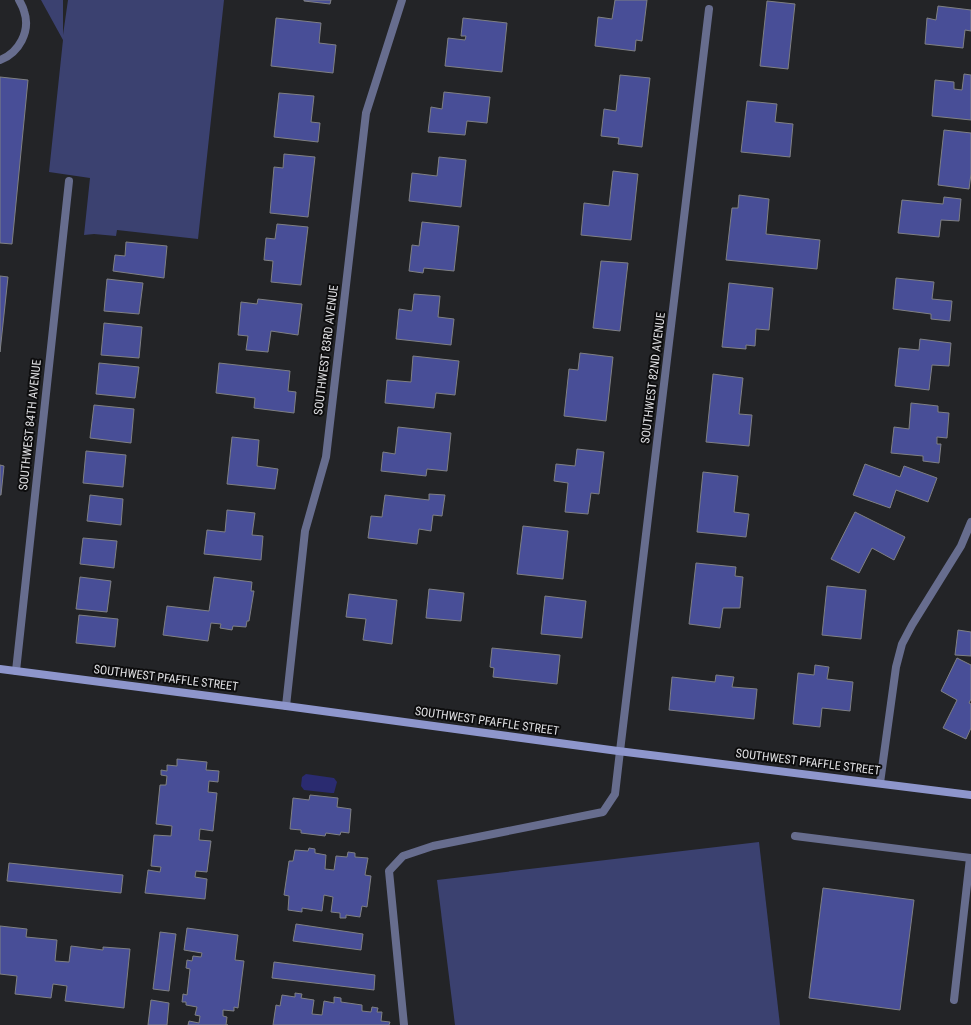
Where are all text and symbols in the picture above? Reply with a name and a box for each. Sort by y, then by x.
street label: SOUTHWEST 83RD AVENUE [311,284,341,416]
street label: SOUTHWEST 82ND AVENUE [638,312,668,444]
street label: SOUTHWEST 84TH AVENUE [16,359,44,491]
street label: SOUTHWEST PFAFFLE STREET [93,662,239,694]
street label: SOUTHWEST PFAFFLE STREET [414,704,560,738]
street label: SOUTHWEST PFAFFLE STREET [735,746,881,778]

